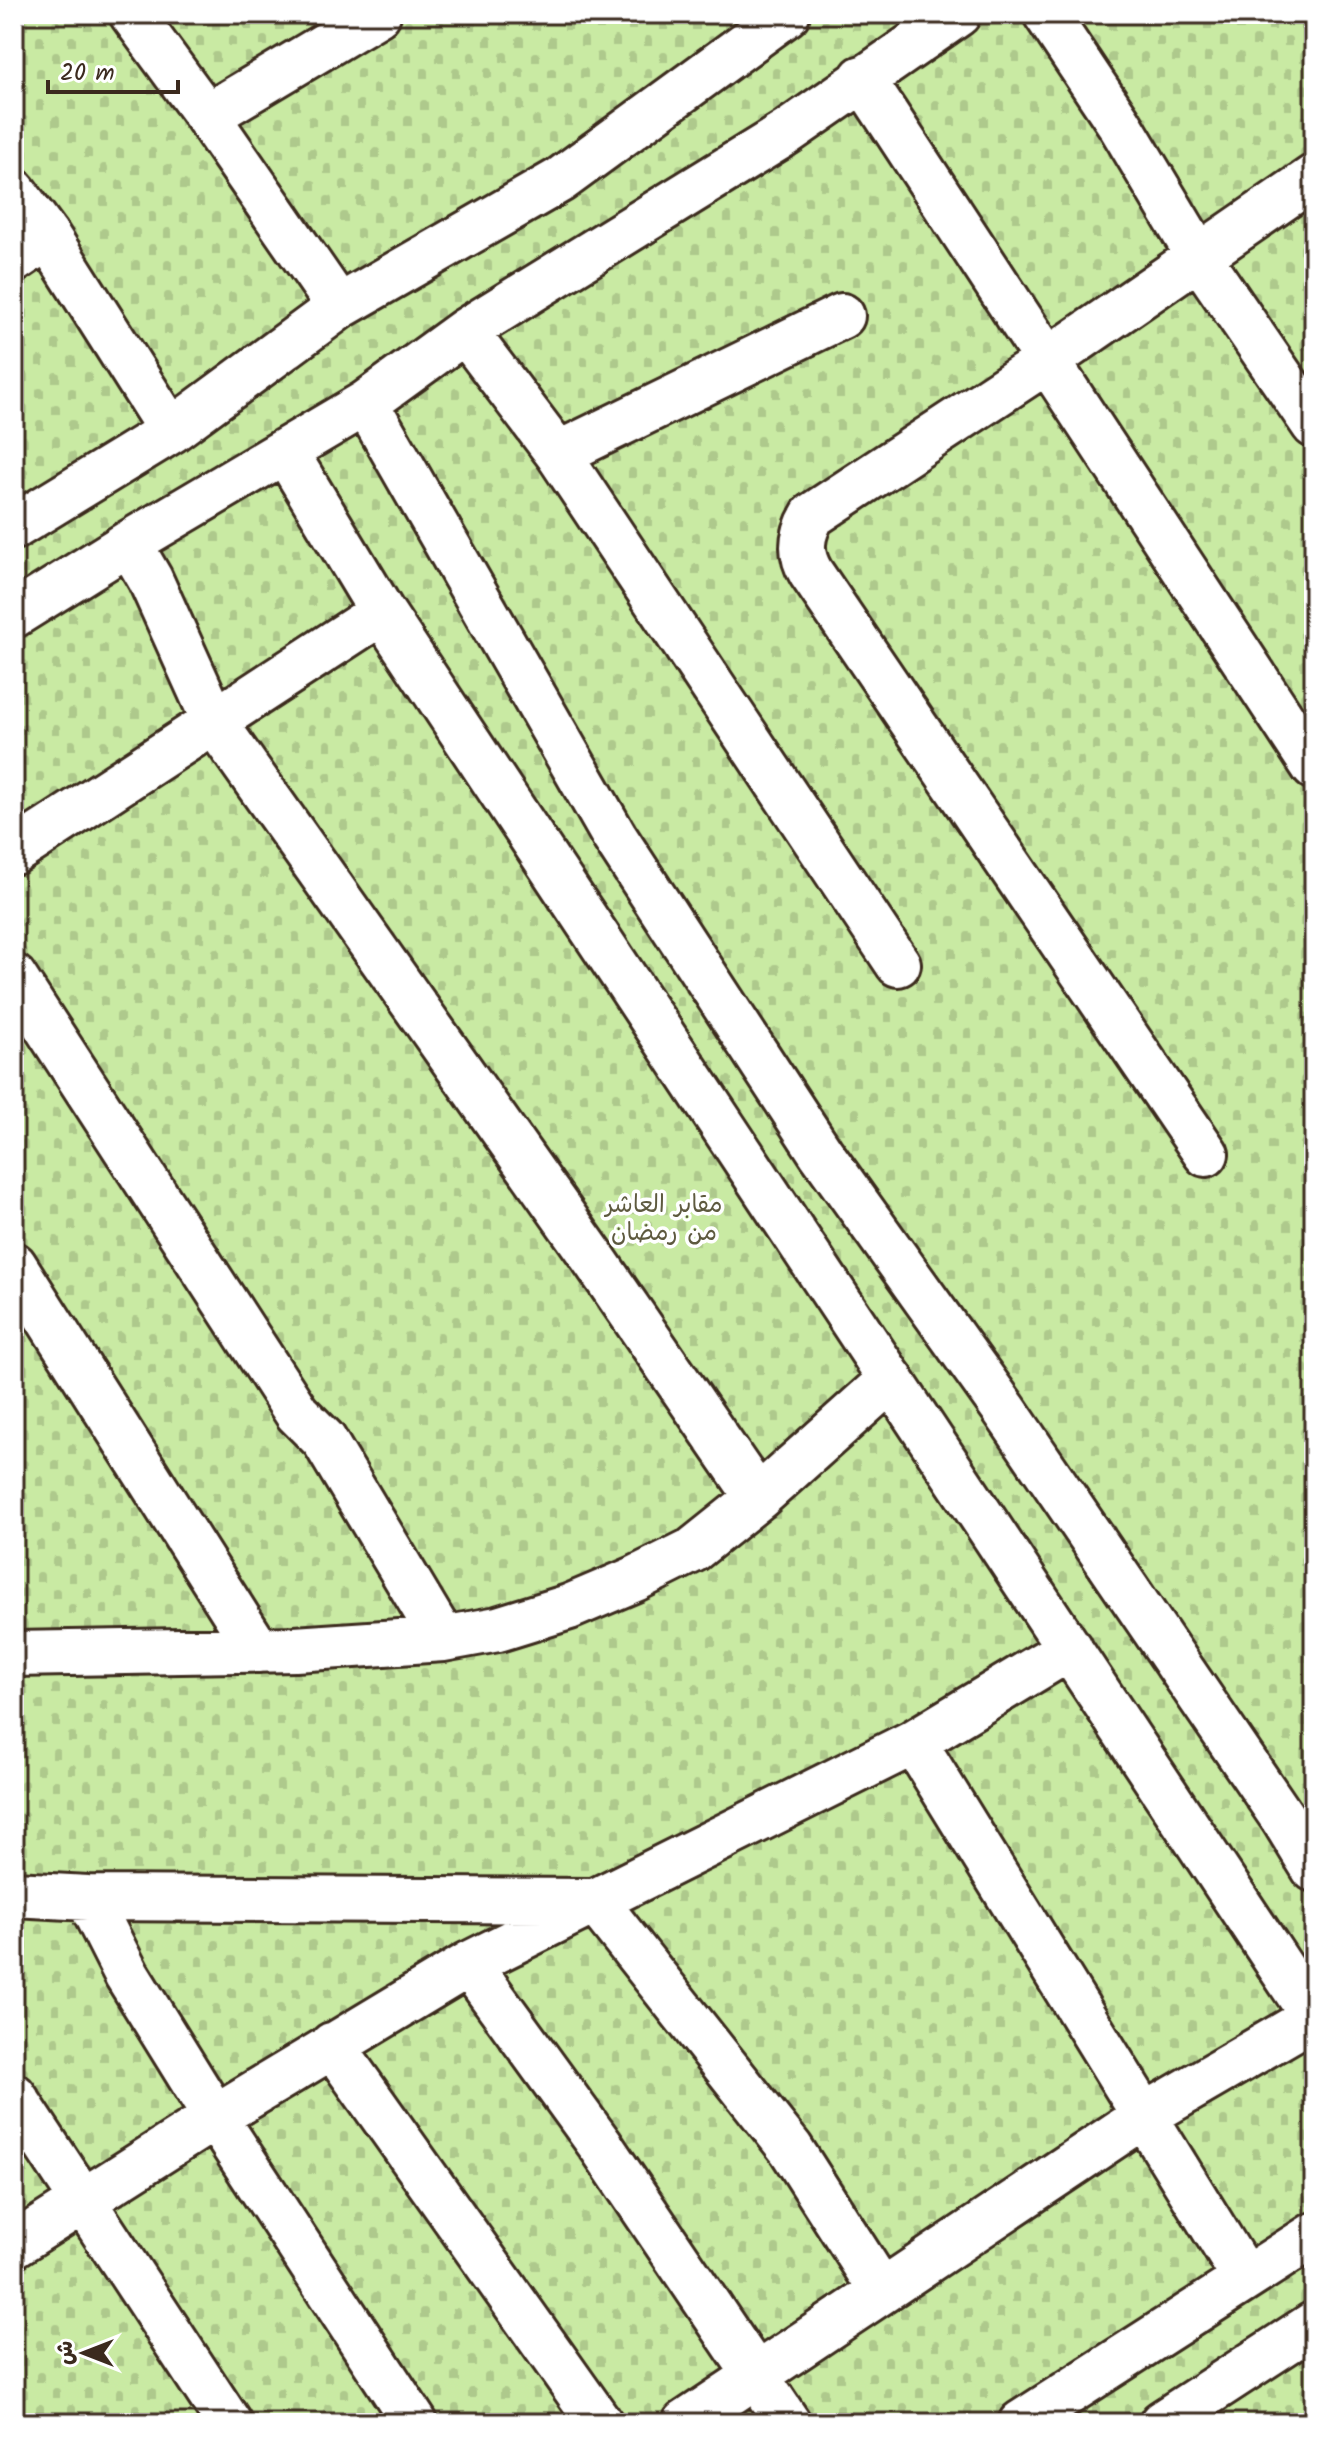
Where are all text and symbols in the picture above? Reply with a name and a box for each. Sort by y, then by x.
scale bar [48,44,178,94]
text: 20 m [60,54,115,93]
park label: مقابر العاشر من رمضان [604,1186,722,1253]
north arrow [44,2313,124,2393]
text: ش [49,2341,84,2365]

